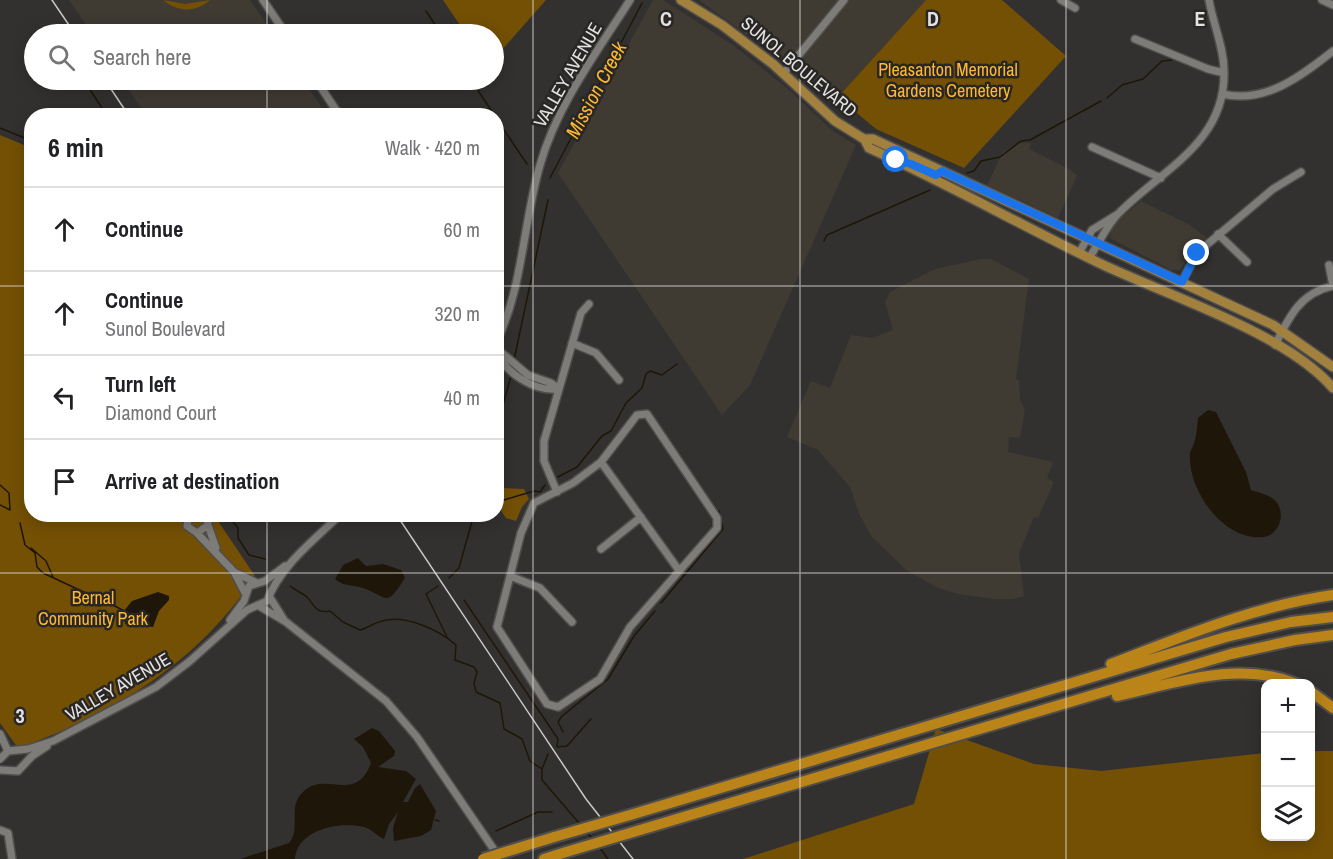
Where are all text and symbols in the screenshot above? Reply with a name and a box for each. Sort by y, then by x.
text: C [660,5,672,32]
text: D [927,5,939,32]
text: E [1195,5,1206,32]
street label: SUNOL BOULEVARD [736,11,863,123]
street label: VALLEY AVENUE [527,18,608,132]
search box [24,24,504,90]
water label: Mission Creek [559,36,633,143]
icon: search [45,41,78,74]
text: Search here [93,42,191,72]
park label: Pleasanton Memorial Gardens Cemetery [878,57,1018,103]
text: 6 min [48,130,104,165]
text: Walk · 420 m [385,134,480,161]
route start [882,146,908,172]
icon: ahead [48,213,81,246]
text: Continue [105,214,183,244]
text: 60 m [444,216,480,243]
route end [1183,239,1209,265]
text: Continue [105,285,183,315]
icon: ahead [48,297,81,330]
text: 320 m [434,300,480,327]
text: Sunol Boulevard [105,315,225,342]
text: Turn left [105,369,176,399]
icon: left [48,381,81,414]
text: 40 m [444,384,480,411]
text: Diamond Court [105,399,216,426]
icon: arrive [48,465,81,498]
text: Arrive at destination [105,466,279,496]
park label: Bernal Community Park [38,585,149,631]
street label: VALLEY AVENUE [61,646,175,727]
map controls [1261,679,1315,841]
button: + [1261,679,1315,733]
text: 3 [15,702,25,729]
button: − [1261,733,1315,787]
button: layers [1261,787,1315,841]

